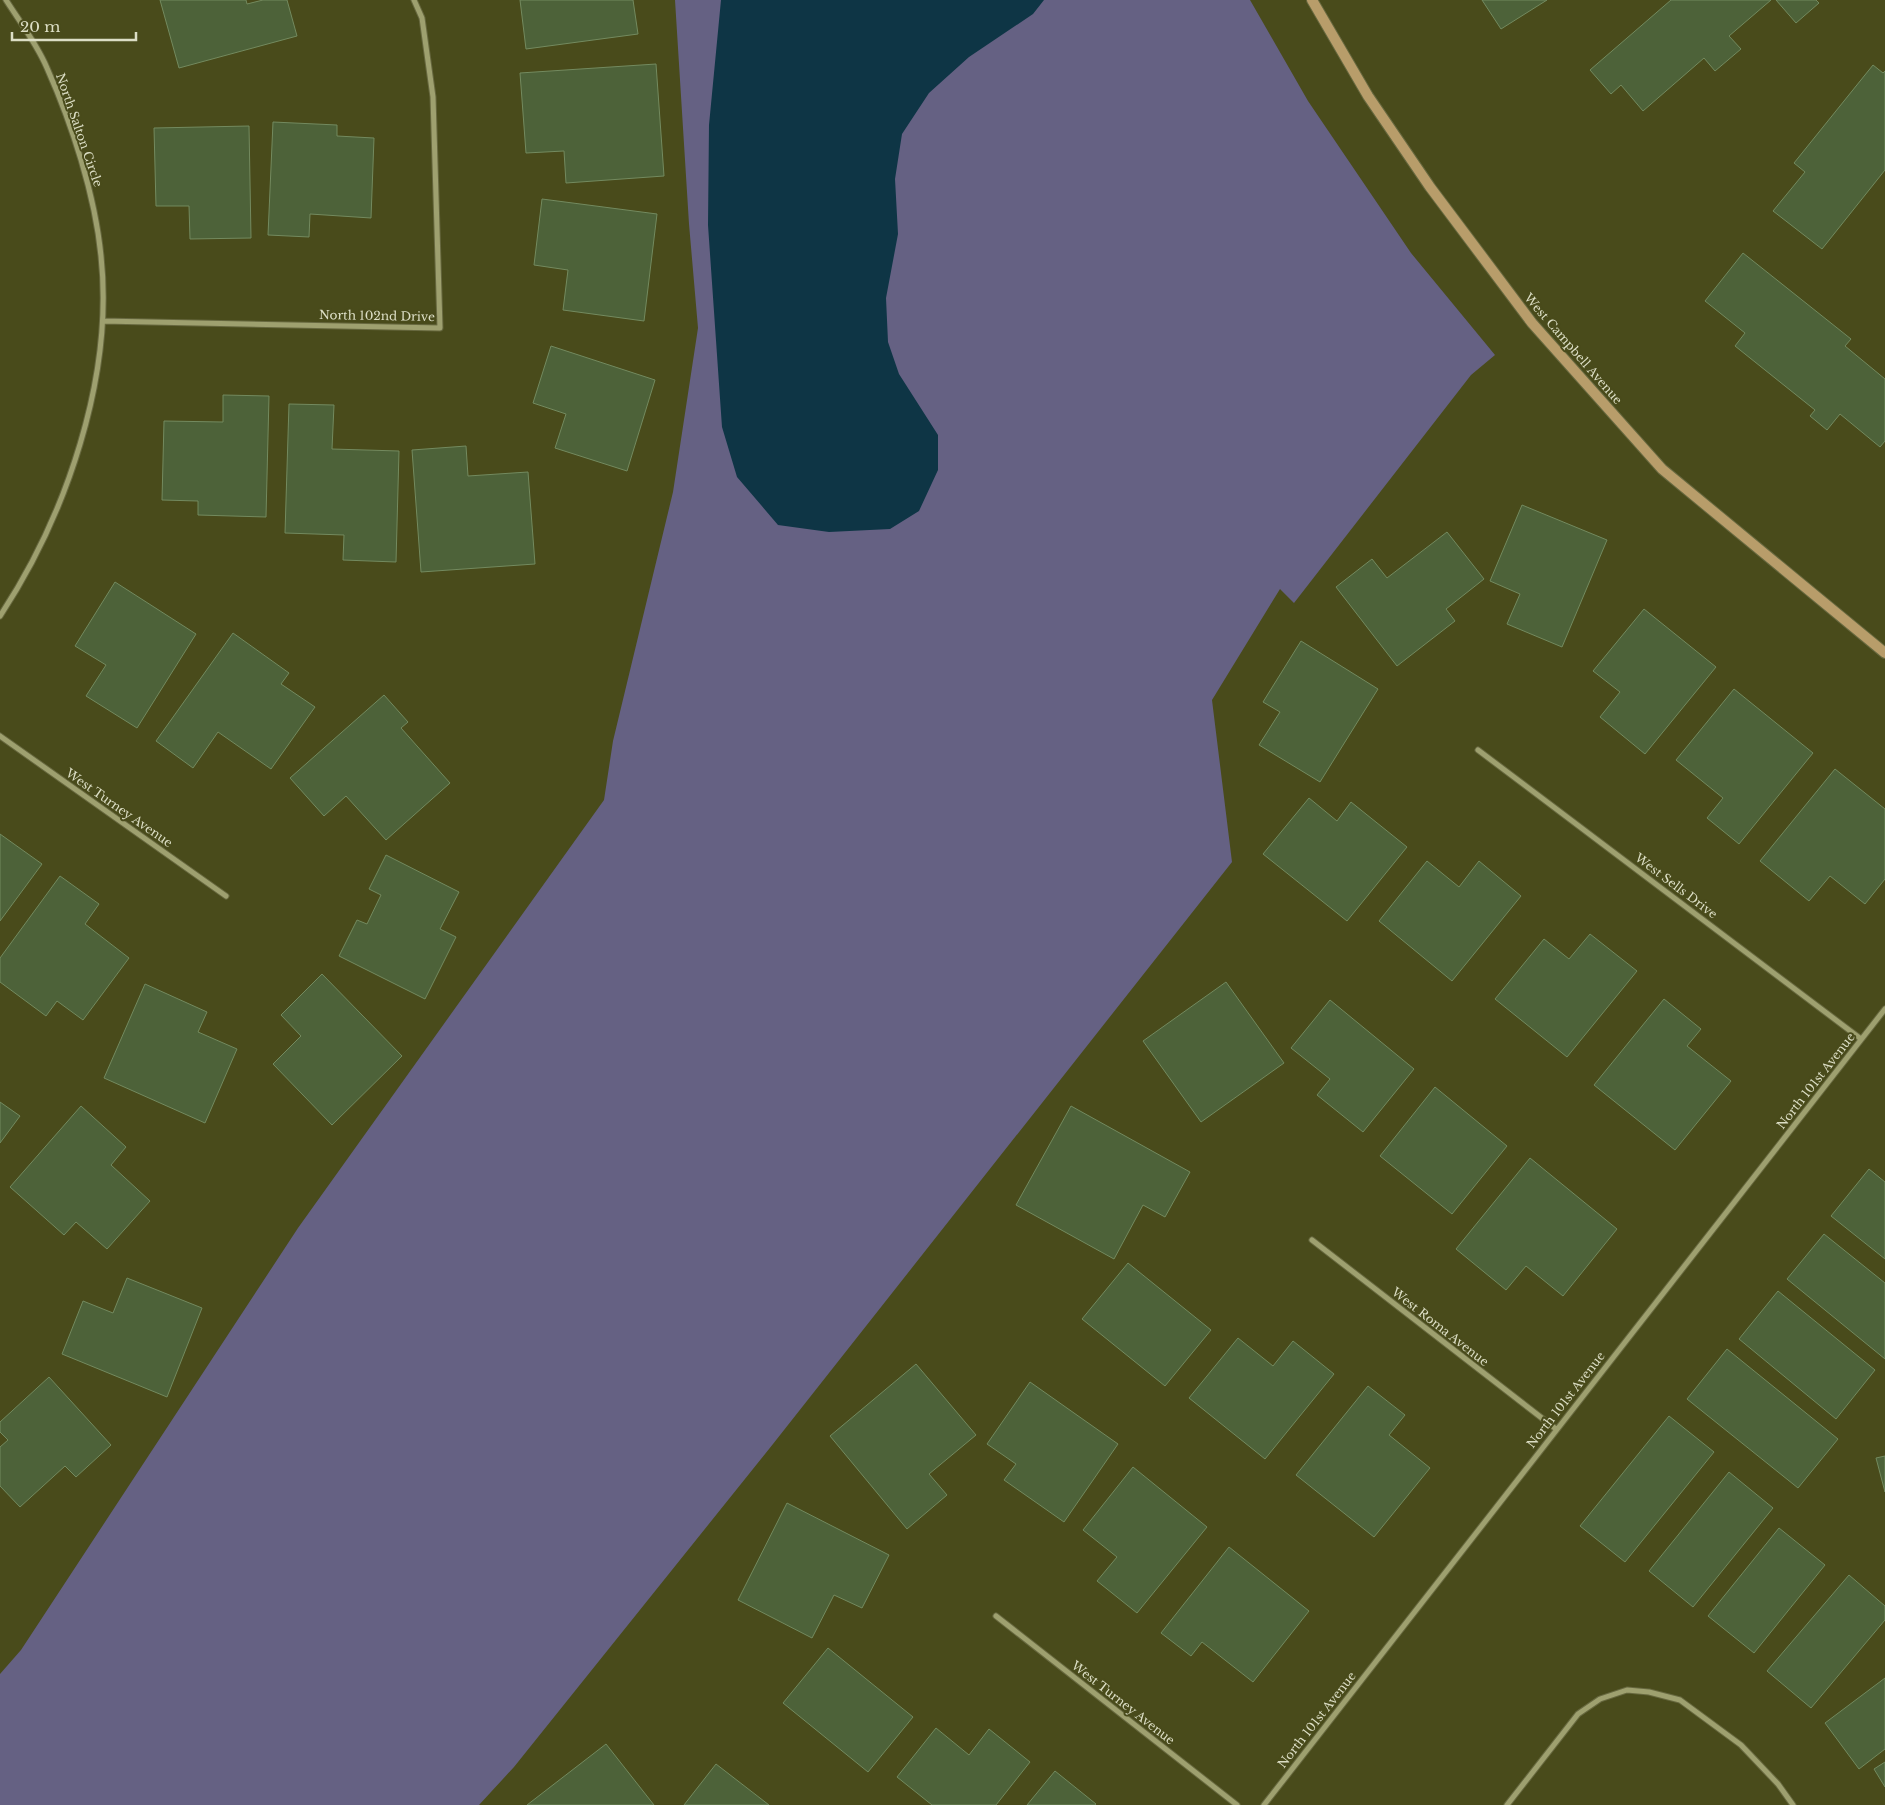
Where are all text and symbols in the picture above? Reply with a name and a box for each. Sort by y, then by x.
scale bar [12,10,136,42]
text: 20 m [20,17,60,36]
street label: North Salton Circle [53,71,106,189]
street label: West Campbell Avenue [1520,289,1626,407]
street label: North 102nd Drive [319,307,435,324]
street label: West Turney Avenue [62,765,176,850]
street label: West Sells Drive [1631,849,1720,921]
street label: North 101st Avenue [1773,1029,1858,1132]
street label: West Roma Avenue [1388,1284,1492,1369]
street label: North 101st Avenue [1523,1348,1608,1451]
street label: West Turney Avenue [1068,1657,1178,1748]
street label: North 101st Avenue [1274,1668,1359,1771]

